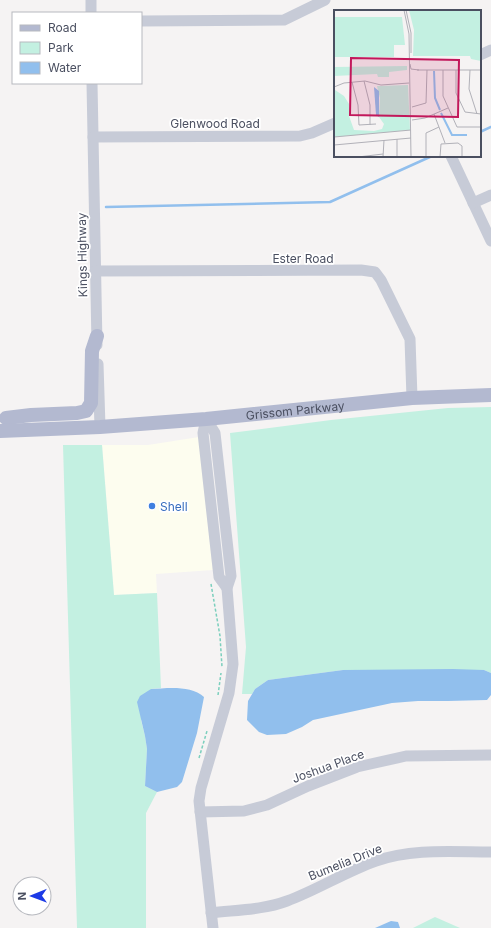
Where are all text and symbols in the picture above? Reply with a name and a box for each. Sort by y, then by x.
inset map [334,10,481,157]
legend [12,12,142,84]
text: Road [48,20,77,35]
text: Park [48,40,74,55]
text: Water [48,60,82,75]
street label: Glenwood Road [170,116,260,131]
street label: Kings Highway [74,212,90,297]
street label: Ester Road [272,251,334,266]
street label: Grissom Parkway [245,397,346,422]
place label: Shell [160,499,188,514]
marker: Shell [147,501,157,511]
street label: Joshua Place [290,746,366,786]
street label: Bumelia Drive [306,840,384,884]
north arrow [12,876,52,916]
text: N [15,892,29,900]

